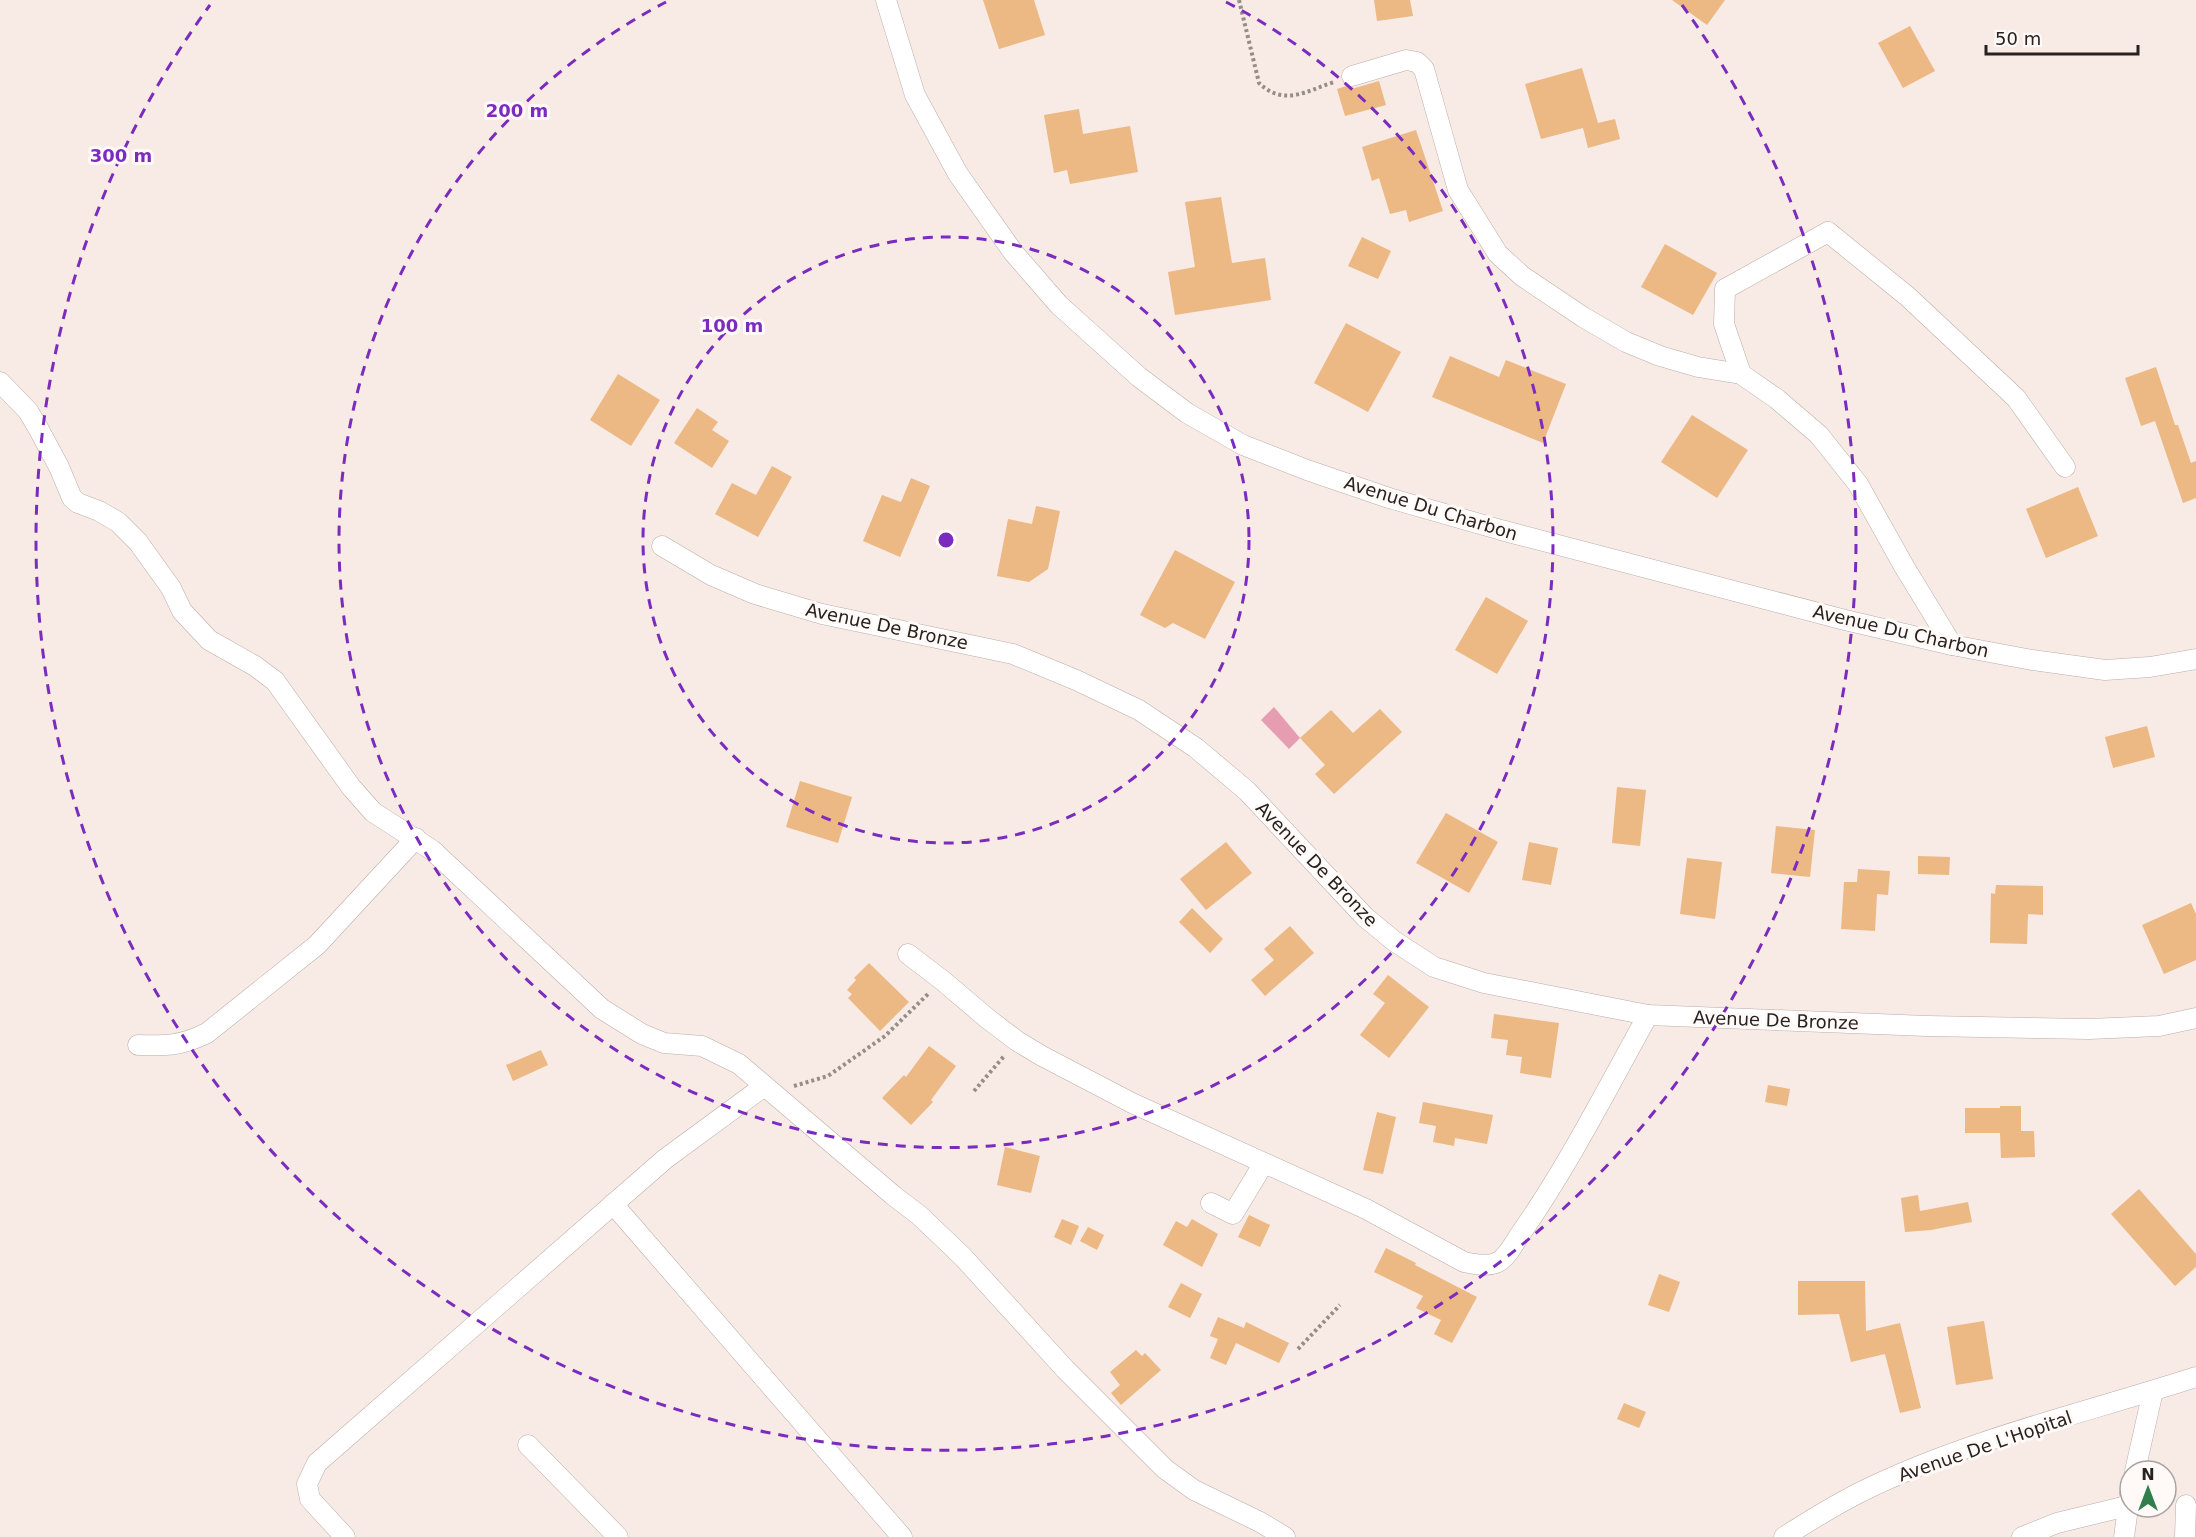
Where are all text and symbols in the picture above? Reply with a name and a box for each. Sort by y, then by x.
scale bar [1986,18,2138,56]
text: 50 m [1995,28,2041,49]
text: 200 m [486,100,548,121]
text: 300 m [90,145,152,166]
text: 100 m [701,315,763,336]
street label: Avenue Du Charbon [1342,472,1520,544]
centre of rings [936,530,956,550]
street label: Avenue De Bronze [804,599,970,653]
street label: Avenue Du Charbon [1811,601,1991,661]
street label: Avenue De Bronze [1252,797,1382,931]
street label: Avenue De Bronze [1693,1007,1859,1033]
street label: Avenue De L'Hopital [1895,1406,2075,1486]
north arrow [2118,1459,2178,1519]
text: N [2141,1465,2155,1484]

